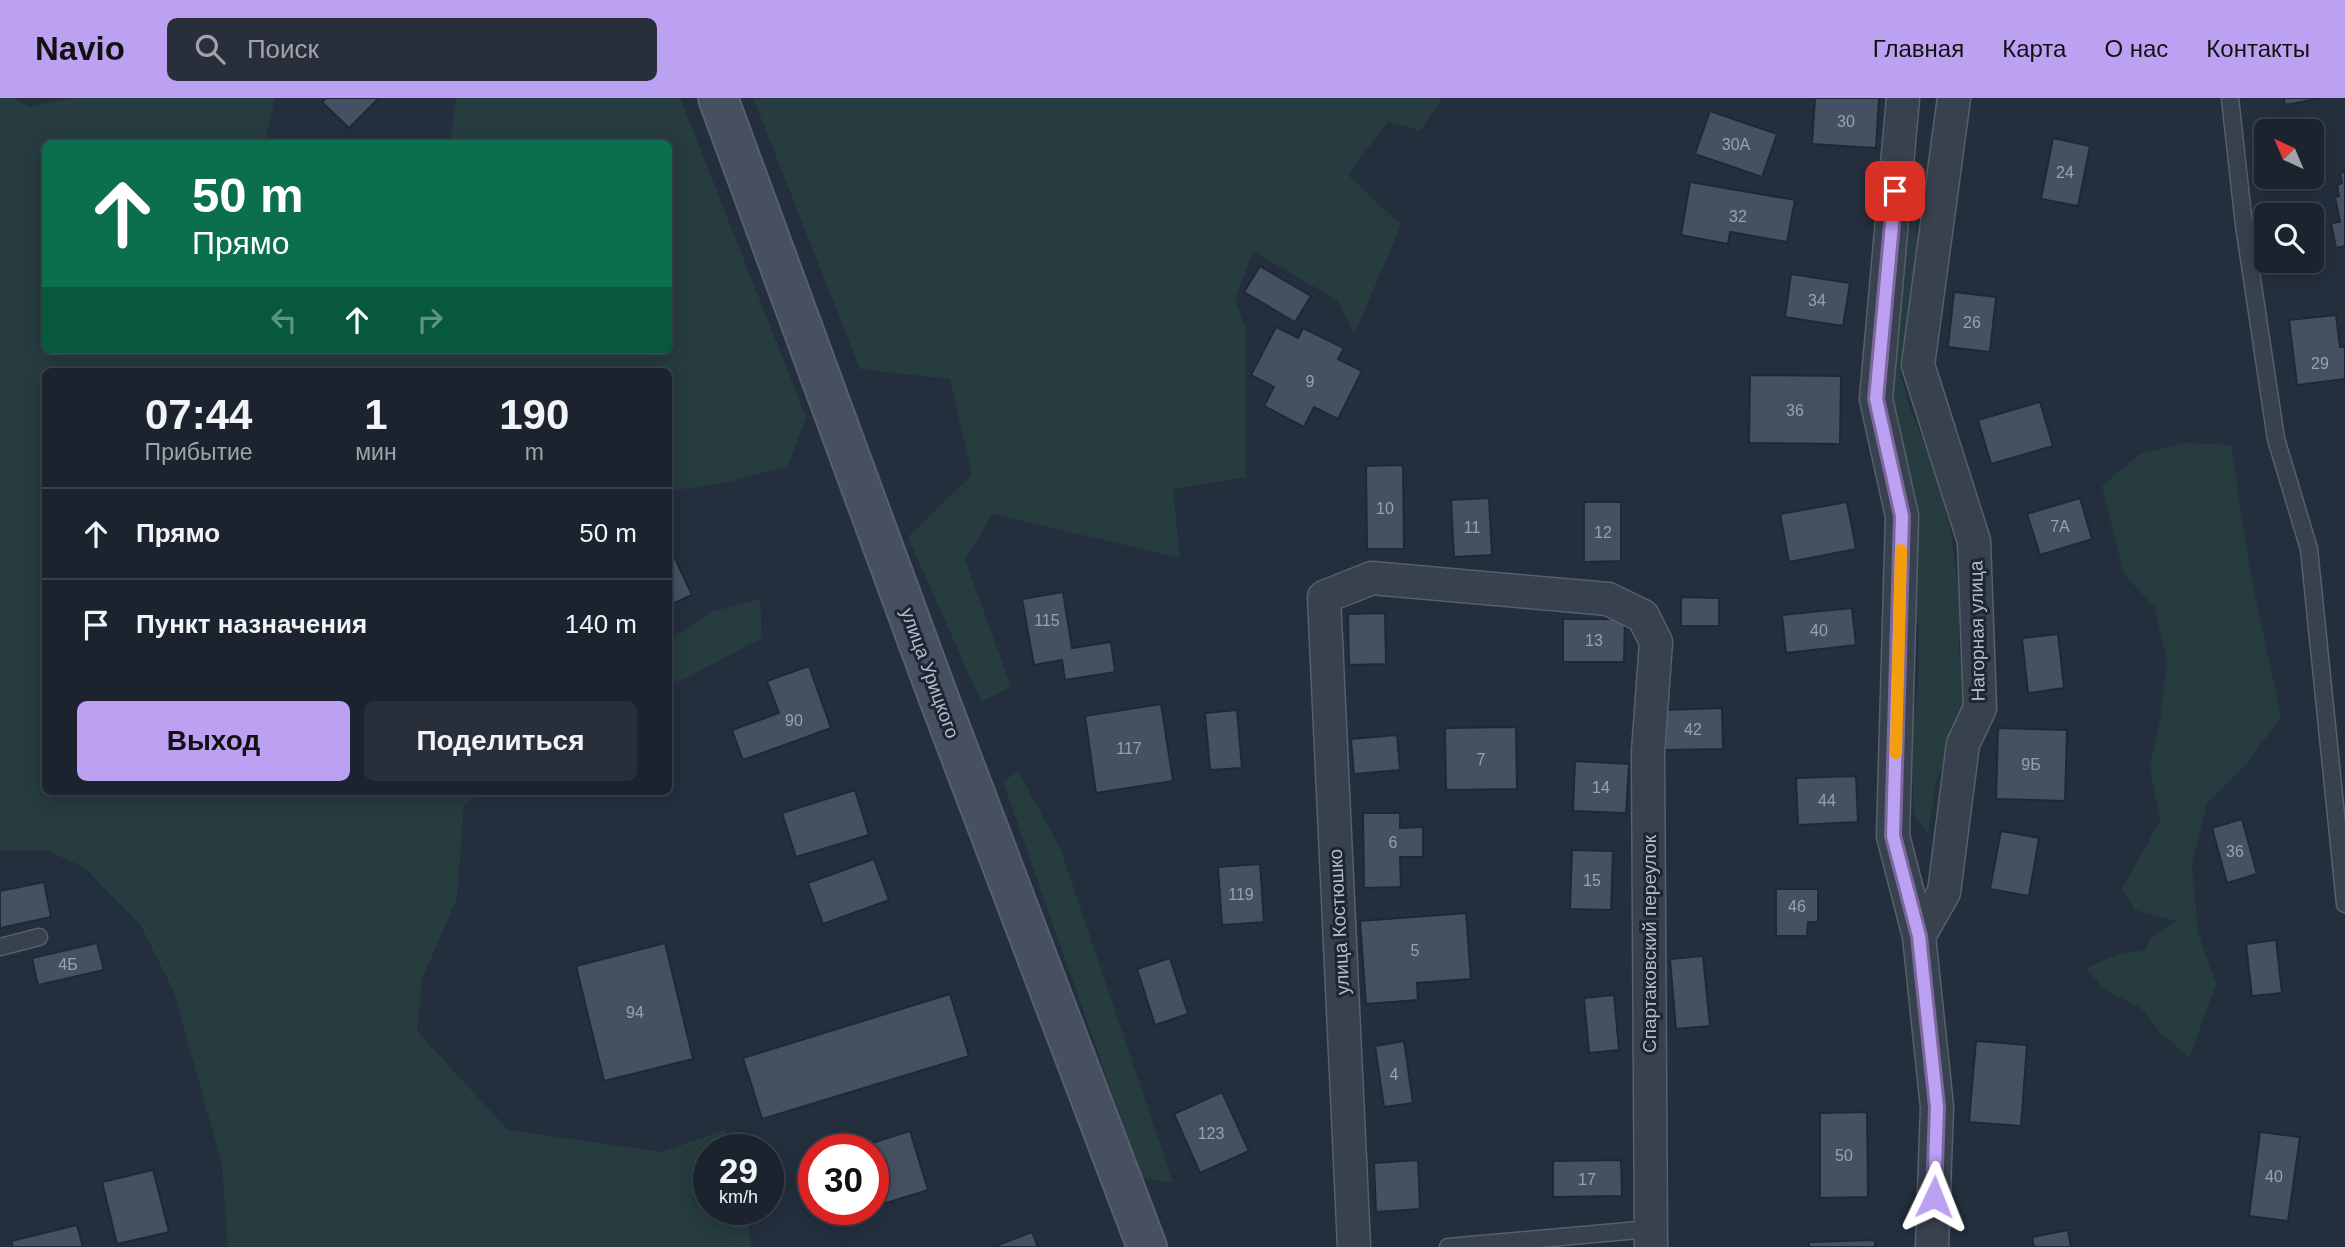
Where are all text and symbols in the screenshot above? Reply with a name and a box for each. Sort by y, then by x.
search box [167,18,657,81]
text: Navio [35,30,125,67]
icon: search [191,30,229,68]
text: Поиск [247,34,319,64]
text: Главная [1873,35,1964,62]
text: Карта [2002,35,2066,62]
text: О нас [2104,35,2168,62]
text: Контакты [2206,35,2310,62]
house number: 30 [1837,113,1855,130]
north arrow [2254,119,2324,189]
map controls [2254,119,2324,273]
house number: 30А [1722,136,1751,153]
pin [1865,161,1925,221]
house number: 24 [2056,164,2074,181]
icon: ahead [77,168,168,259]
text: 50 m [192,168,304,222]
icon: arrive [1876,172,1914,210]
button: search [2254,203,2324,273]
house number: 32 [1729,208,1747,225]
text: Прямо [192,225,290,261]
house number: 34 [1808,292,1826,309]
icon: left [265,301,303,339]
icon: ahead [338,301,376,339]
icon: right [411,301,449,339]
house number: 26 [1963,314,1981,331]
house number: 29 [2311,355,2329,372]
house number: 9 [1306,373,1315,390]
text: 07:44 [145,391,252,438]
text: 1 [364,391,388,438]
text: 190 [499,391,569,438]
house number: 36 [1786,402,1804,419]
text: Прибытие [145,439,253,465]
text: мин [355,439,397,465]
text: m [525,439,544,465]
house number: 10 [1376,500,1394,517]
icon: ahead [77,515,115,553]
text: Прямо [136,518,220,548]
text: 50 m [579,518,637,548]
house number: 7А [2050,518,2070,535]
house number: 11 [1464,519,1480,536]
house number: 12 [1594,524,1612,541]
street label: Нагорная улица [1965,560,1989,702]
street label: улица Урицкого [897,605,963,741]
icon: arrive [77,606,115,644]
text: Пункт назначения [136,609,367,639]
text: 140 m [565,609,637,639]
house number: 115 [1034,612,1060,629]
house number: 40 [1810,622,1828,639]
house number: 13 [1585,632,1603,649]
button: Выход [77,701,350,781]
button: Поделиться [364,701,637,781]
house number: 90 [785,712,803,729]
house number: 42 [1684,721,1702,738]
house number: 117 [1116,740,1142,757]
house number: 7 [1477,751,1486,768]
house number: 9Б [2021,756,2041,773]
house number: 14 [1592,779,1610,796]
house number: 44 [1818,792,1836,809]
house number: 6 [1389,834,1398,851]
street label: Спартаковский переулок [1639,834,1660,1053]
house number: 36 [2226,843,2244,860]
street label: улица Костюшко [1325,849,1353,995]
house number: 15 [1583,872,1601,889]
house number: 119 [1228,886,1254,903]
house number: 46 [1788,898,1806,915]
house number: 5 [1411,942,1420,959]
house number: 4Б [58,956,78,973]
house number: 94 [626,1004,644,1021]
house number: 4 [1390,1066,1399,1083]
house number: 123 [1198,1125,1224,1142]
speed limit sign: 30 [798,1134,889,1225]
house number: 50 [1835,1147,1853,1164]
text: 29 [719,1151,758,1190]
position arrow [1897,1160,1971,1234]
house number: 40 [2265,1168,2283,1185]
house number: 17 [1578,1171,1596,1188]
text: km/h [719,1187,758,1207]

